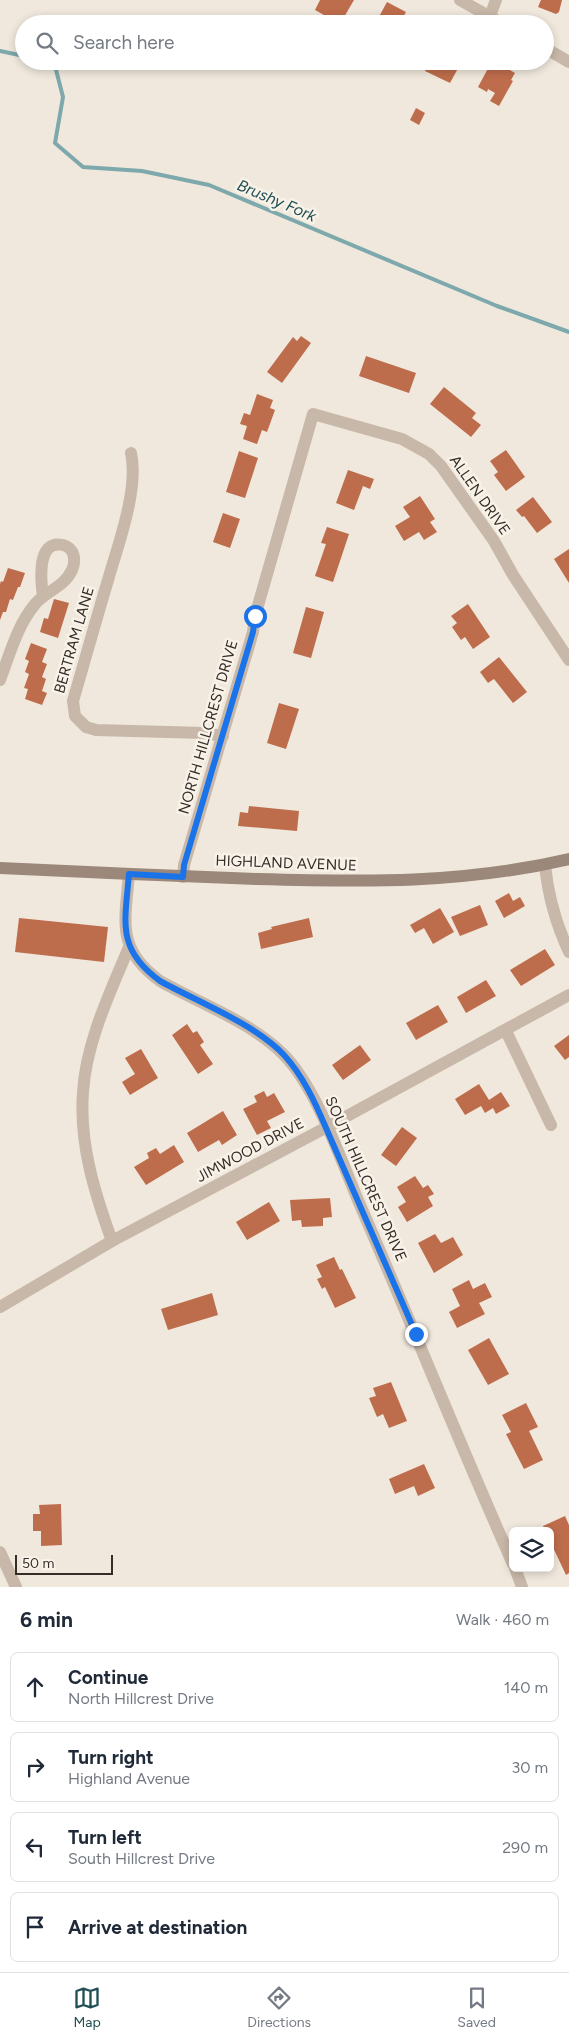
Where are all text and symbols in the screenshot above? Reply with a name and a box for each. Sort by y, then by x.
search box [15,15,554,70]
icon: search [33,29,61,57]
text: Search here [73,31,175,54]
water label: Brushy Fork [234,175,320,226]
street label: ALLEN DRIVE [446,452,514,538]
street label: BERTRAM LANE [50,585,98,695]
route start [244,605,267,628]
street label: NORTH HILLCREST DRIVE [175,638,241,816]
street label: HIGHLAND AVENUE [215,852,357,874]
street label: SOUTH HILLCREST DRIVE [321,1094,411,1264]
street label: JIMWOOD DRIVE [193,1114,307,1186]
route end [405,1323,428,1346]
map controls [509,1527,554,1572]
button: layers [509,1527,554,1572]
scale bar [15,1552,112,1575]
text: 50 m [22,1555,54,1572]
text: 6 min [20,1607,73,1632]
text: Walk · 460 m [456,1610,549,1629]
text: Continue [68,1666,148,1689]
icon: ahead [21,1673,49,1701]
text: 140 m [504,1678,548,1697]
text: North Hillcrest Drive [68,1689,214,1708]
text: Turn right [68,1746,154,1769]
icon: right [21,1753,49,1781]
text: 30 m [511,1758,548,1777]
text: Highland Avenue [68,1769,190,1788]
text: Turn left [68,1826,142,1849]
icon: left [21,1833,49,1861]
text: 290 m [502,1838,548,1857]
text: South Hillcrest Drive [68,1849,215,1868]
icon: arrive [21,1913,49,1941]
text: Arrive at destination [68,1916,247,1939]
tab: Map [73,1984,101,2031]
tab: Directions [247,1984,311,2031]
tab: Saved [457,1984,496,2031]

